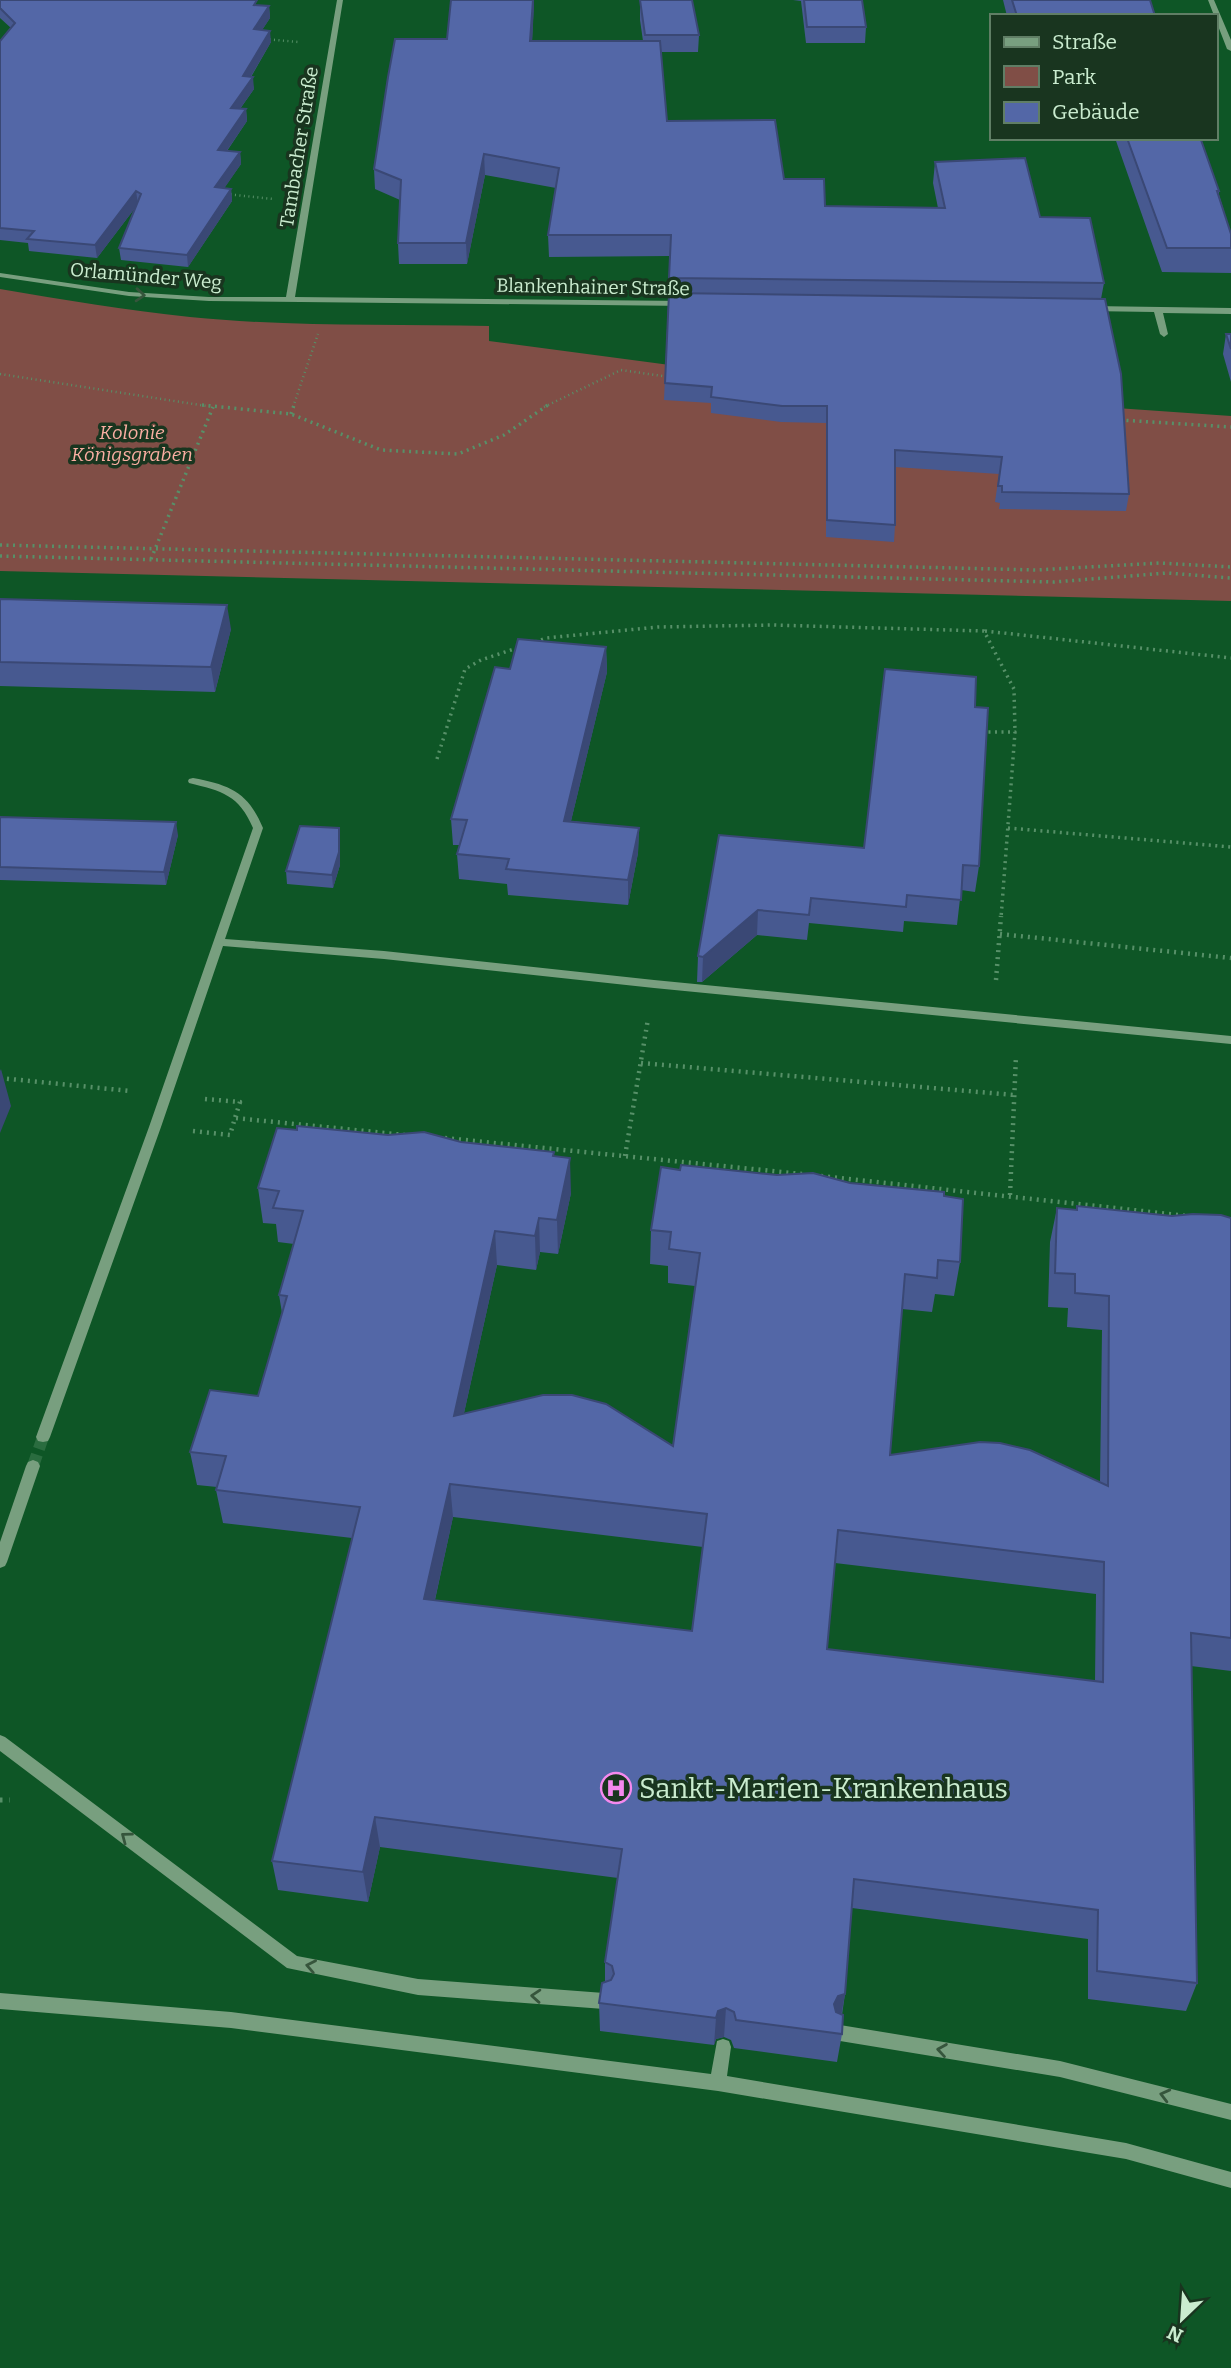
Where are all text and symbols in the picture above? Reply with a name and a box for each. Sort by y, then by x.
legend [990,14,1217,140]
text: Straße [1052,29,1117,55]
text: Park [1052,64,1096,90]
street label: Tambacher Straße [275,65,323,229]
text: Gebäude [1052,99,1140,125]
street label: Orlamünder Weg [69,258,223,294]
street label: Blankenhainer Straße [496,274,690,300]
one-way arrow [135,287,146,302]
park label: Kolonie Königsgraben [71,421,193,466]
hospital icon: Sankt-Marien-Krankenhaus [599,1771,633,1805]
place label: Sankt-Marien-Krankenhaus [639,1772,1008,1805]
one-way arrow [121,1832,133,1845]
one-way arrow [305,1959,317,1974]
one-way arrow [530,1989,541,2004]
one-way arrow [936,2043,948,2058]
one-way arrow [1159,2089,1171,2103]
north arrow [1147,2284,1217,2354]
text: N [1163,2320,1187,2347]

